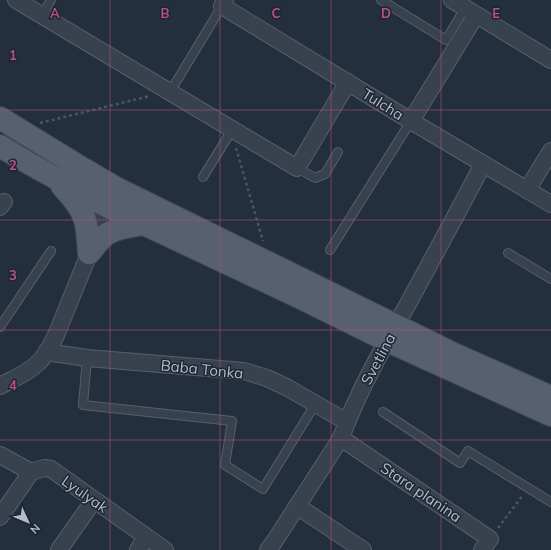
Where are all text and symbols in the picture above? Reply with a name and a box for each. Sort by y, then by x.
text: A [50,5,60,21]
text: B [161,5,170,21]
text: C [272,5,281,21]
text: D [381,5,391,21]
text: E [492,5,500,21]
text: 1 [9,47,17,63]
street label: Tulcha [359,84,407,124]
text: 2 [9,157,17,173]
text: 3 [9,267,17,283]
street label: Svetlina [357,330,399,388]
street label: Baba Tonka [160,355,244,383]
text: 4 [9,377,17,393]
street label: Stara planina [377,458,465,526]
street label: Lyulyak [58,471,112,517]
north arrow [8,502,48,542]
text: N [27,521,43,537]

